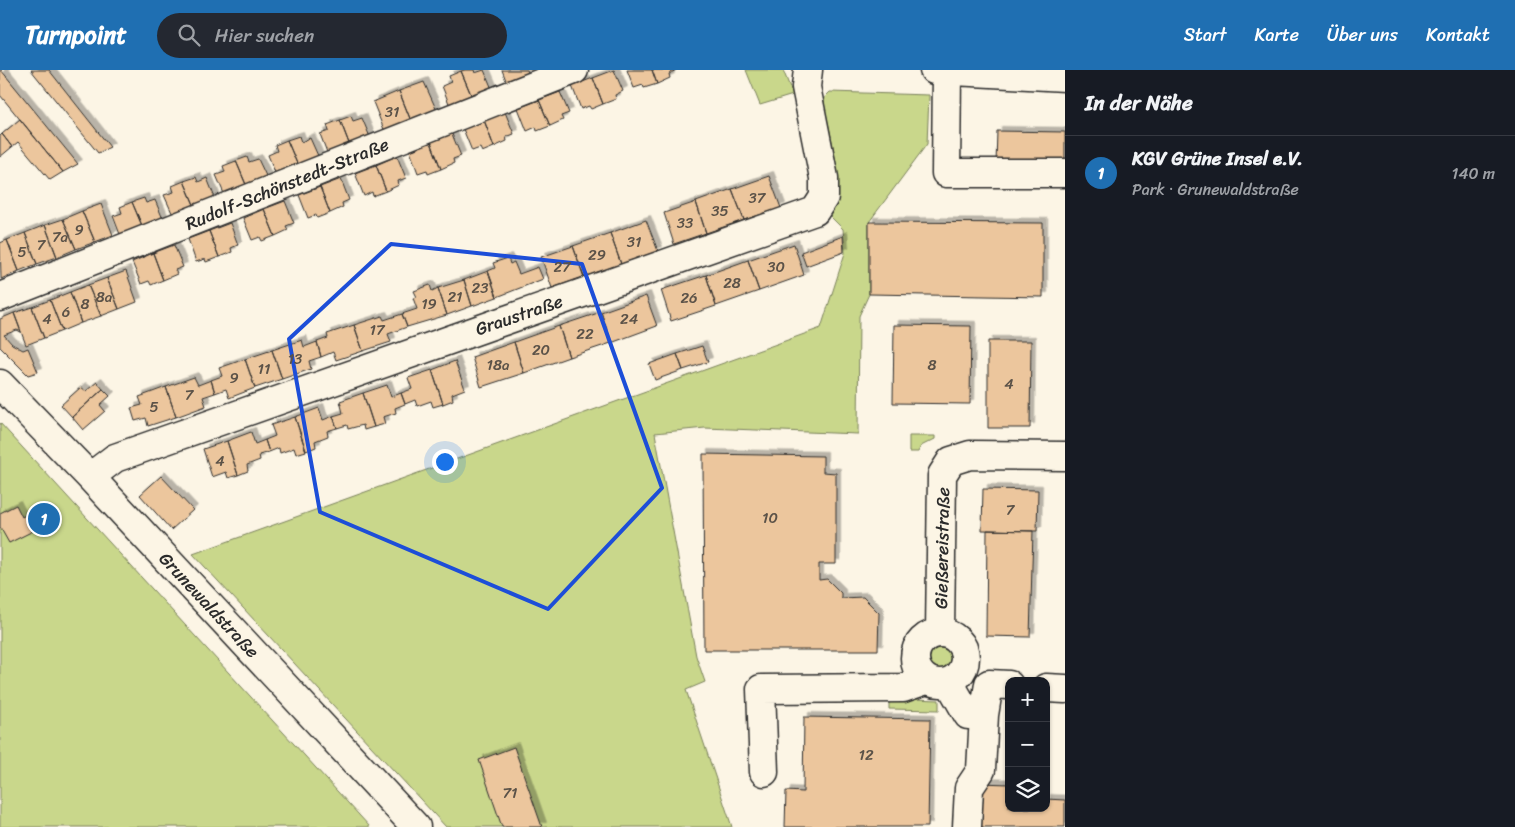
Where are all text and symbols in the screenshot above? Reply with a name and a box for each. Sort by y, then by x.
search box [157,13,507,58]
text: Turnpoint [25,14,127,56]
text: Hier suchen [215,19,314,52]
text: Start [1184,19,1227,51]
text: Karte [1255,19,1299,51]
text: Über uns [1327,19,1398,51]
text: Kontakt [1426,19,1490,51]
icon: search [175,21,203,49]
text: In der Nähe [1085,84,1193,122]
house number: 31 [385,99,399,125]
street label: Rudolf-Schönstedt-Straße [180,128,394,240]
text: KGV Grüne Insel e.V. [1132,142,1303,175]
text: 1 [1098,159,1104,188]
text: 140 m [1452,159,1495,188]
text: Park · Grunewaldstraße [1132,175,1299,204]
house number: 37 [749,185,767,211]
house number: 35 [711,198,729,224]
house number: 33 [677,210,693,236]
house number: 9 [74,217,84,243]
house number: 7a [52,224,69,250]
house number: 31 [627,229,641,255]
house number: 7 [37,232,47,258]
house number: 5 [17,239,27,265]
house number: 29 [588,242,606,268]
house number: 27 [553,254,572,280]
house number: 30 [767,254,785,280]
house number: 28 [723,270,741,296]
house number: 23 [472,275,488,301]
house number: 8a [96,284,113,310]
house number: 21 [447,284,463,310]
street label: Graustraße [471,285,567,345]
house number: 26 [680,285,698,311]
house number: 8 [80,291,90,317]
house number: 19 [421,291,437,317]
house number: 6 [62,299,70,325]
house number: 4 [42,306,52,332]
house number: 24 [620,306,638,332]
house number: 17 [369,317,386,343]
house number: 22 [576,321,594,347]
house number: 20 [532,337,550,363]
house number: 13 [288,346,302,372]
house number: 18a [486,352,510,378]
house number: 8 [927,352,937,378]
house number: 11 [258,356,270,382]
house number: 9 [229,365,239,391]
house number: 4 [1004,371,1014,397]
house number: 7 [185,382,195,408]
house number: 5 [149,394,159,420]
house number: 4 [215,448,225,474]
your location [432,449,458,475]
street label: Gießereistraße [925,487,959,609]
house number: 7 [1006,497,1016,523]
pin: 1 [28,500,60,538]
house number: 10 [762,505,778,531]
street label: Grunewaldstraße [151,544,267,666]
map controls [1005,677,1050,812]
button: + [1005,677,1050,722]
button: − [1005,722,1050,767]
house number: 12 [858,742,874,768]
button: layers [1005,767,1050,812]
house number: 71 [502,780,518,806]

